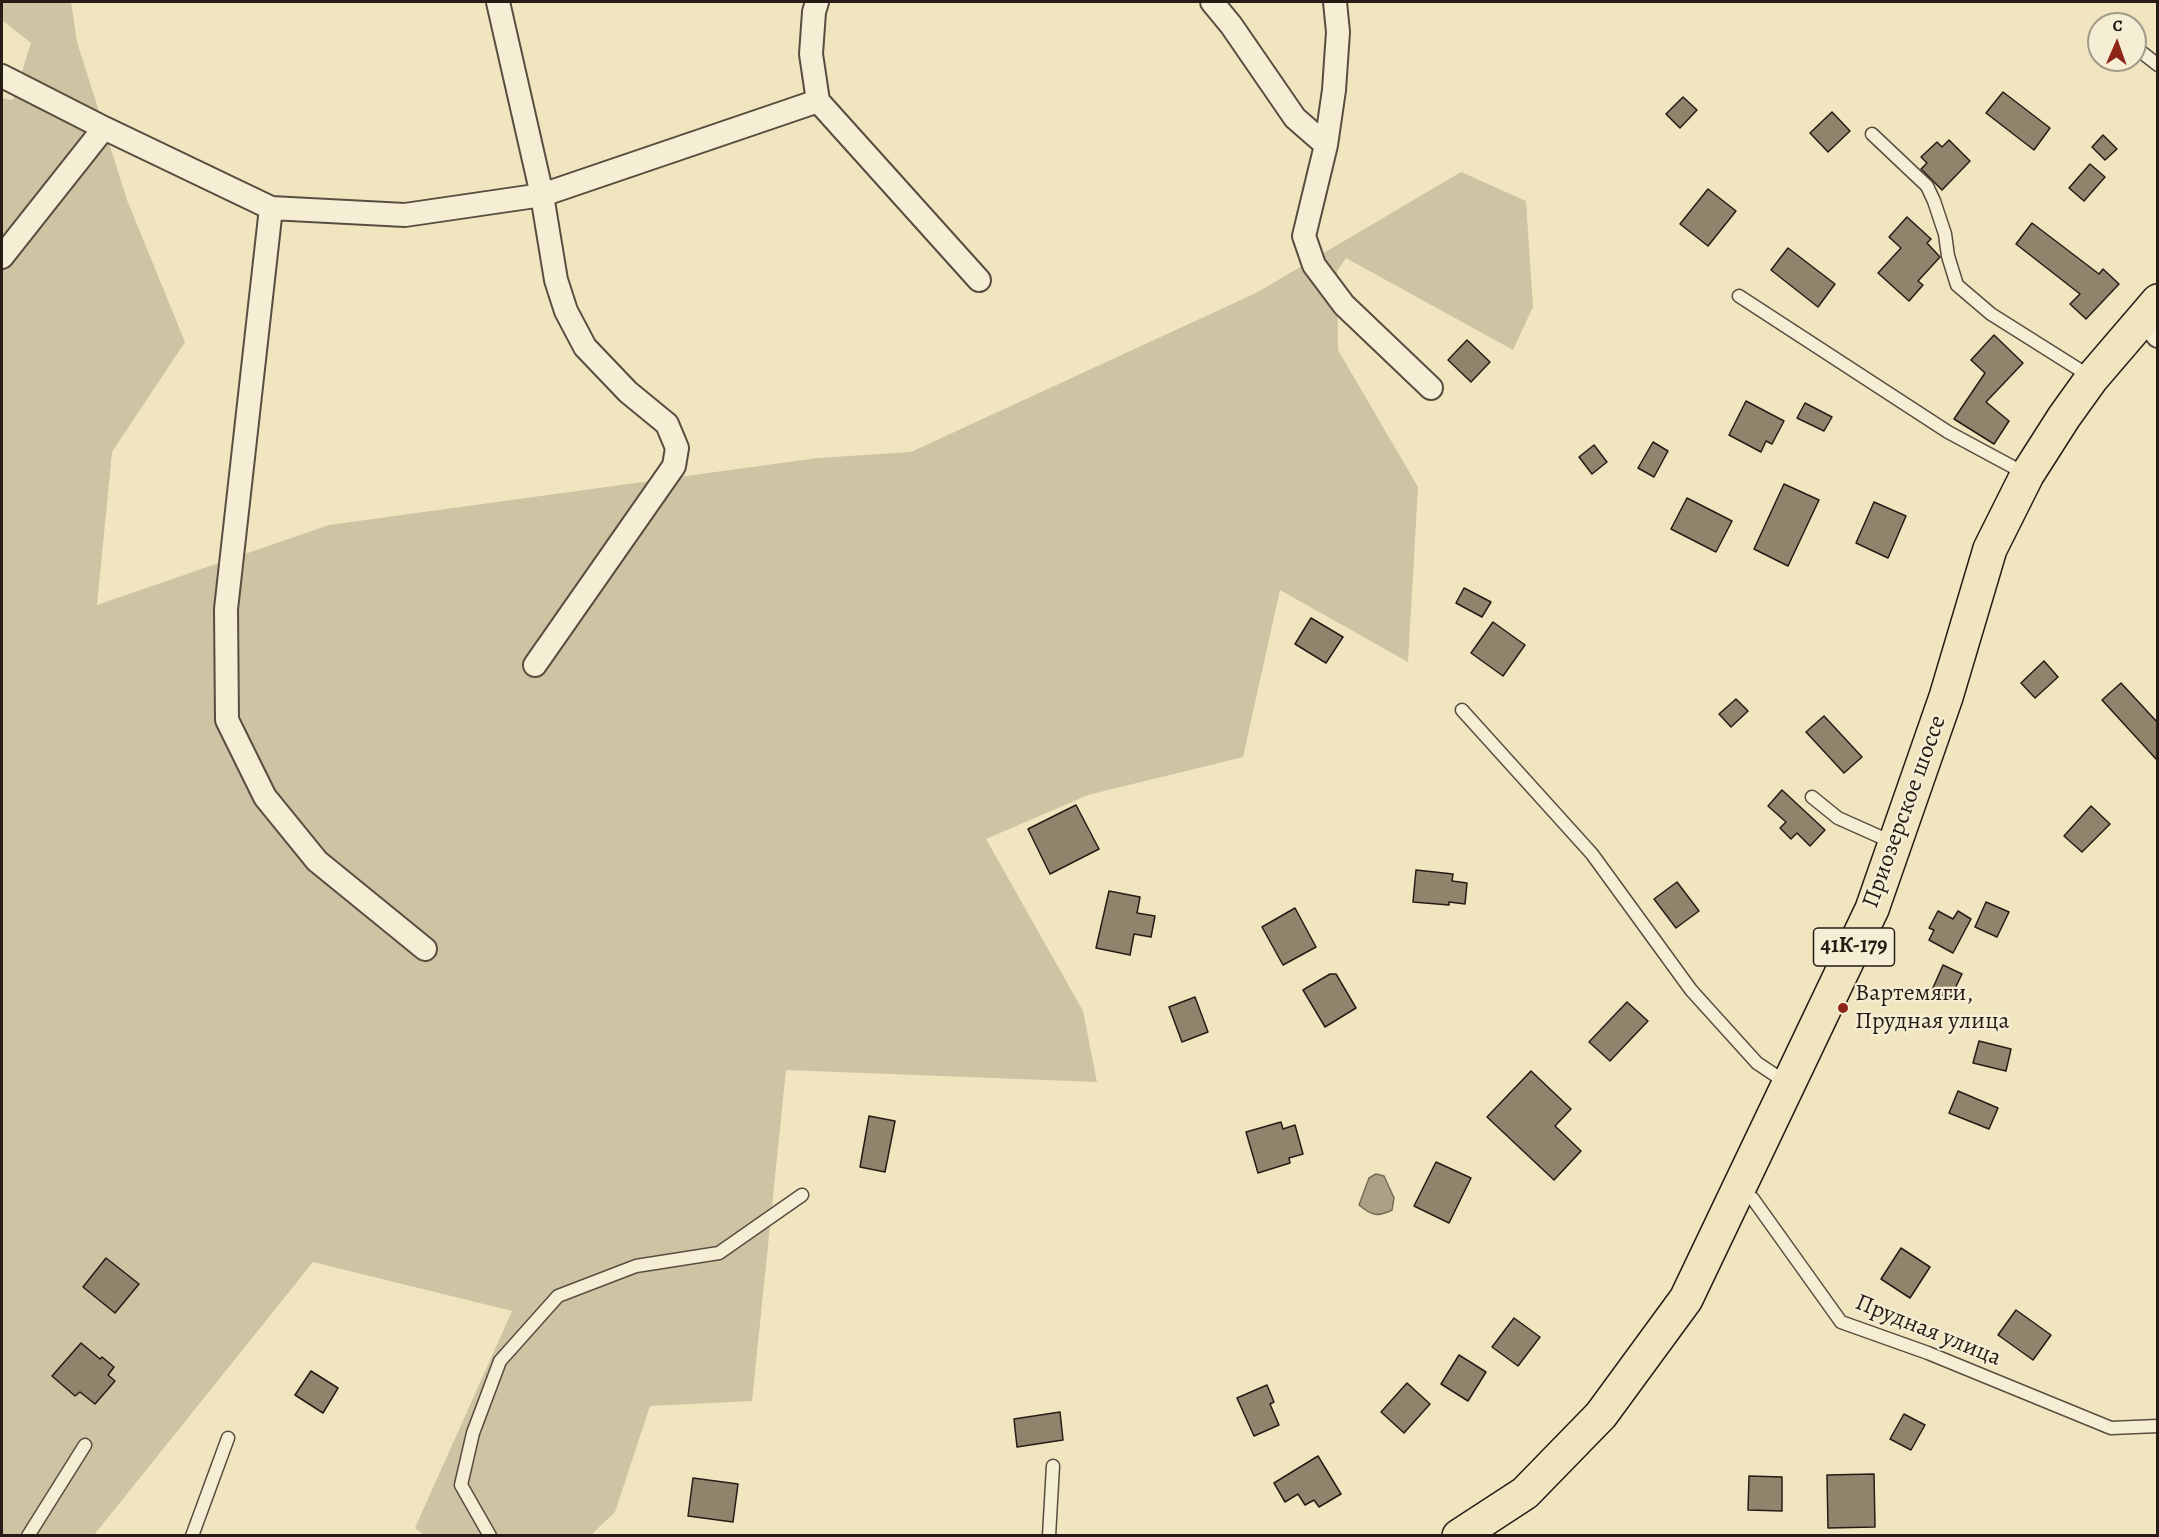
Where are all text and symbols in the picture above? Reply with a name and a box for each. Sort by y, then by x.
north arrow [2087,12,2147,72]
text: С [2112,15,2123,37]
street label: Приозерское шоссе [1857,712,1953,912]
road number: 41К-179 [1814,928,1894,966]
place label: Вартемяги, Прудная улица [1855,980,2010,1036]
marker: Вартемяги, Прудная улица [1836,1001,1850,1015]
street label: Прудная улица [1851,1289,2005,1373]

